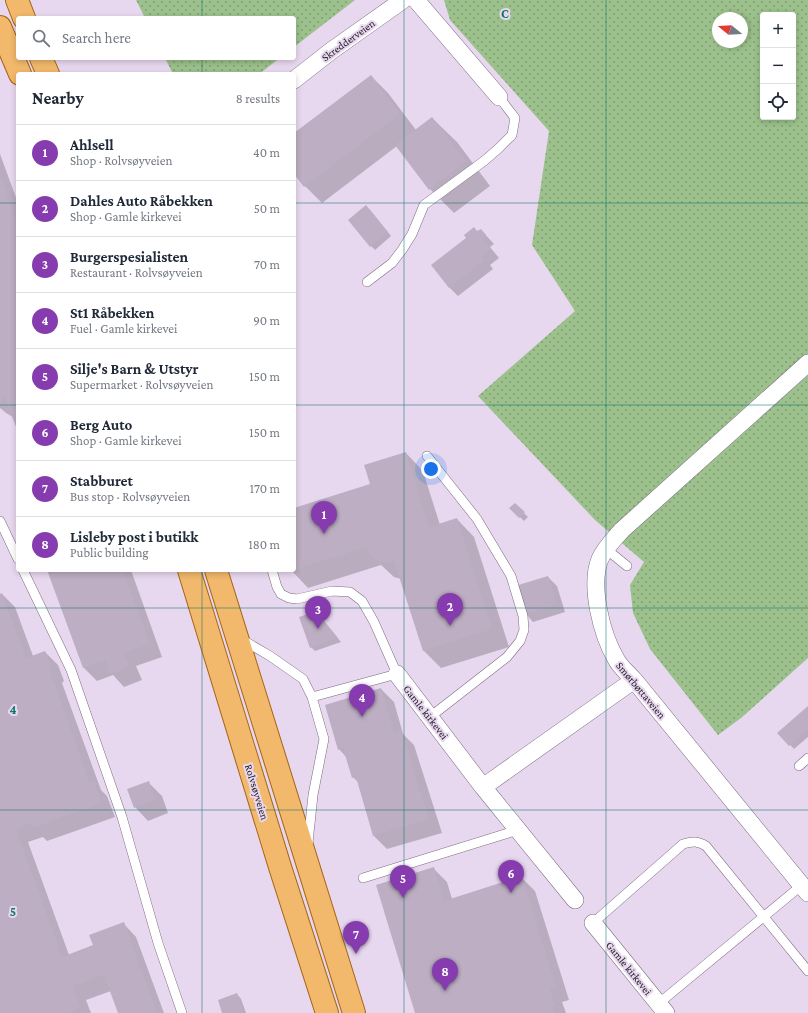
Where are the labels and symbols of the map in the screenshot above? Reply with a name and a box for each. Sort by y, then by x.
text: C [501,6,509,21]
north arrow [712,12,748,48]
street label: Skredderveien [319,17,377,63]
your location [421,459,441,479]
pin: 1 [311,501,337,534]
pin: 2 [437,593,463,626]
pin: 3 [305,596,331,629]
street label: Smørbøttaveien [614,659,668,721]
street label: Gamle kirkevei [401,683,451,742]
pin: 4 [349,684,375,717]
text: 4 [9,702,17,717]
street label: Rolvsøyveien [242,763,271,822]
pin: 6 [498,860,524,893]
pin: 5 [390,865,416,898]
text: 5 [10,904,16,919]
pin: 7 [343,921,369,954]
street label: Gamle kirkevei [604,939,654,997]
pin: 8 [432,958,458,991]

